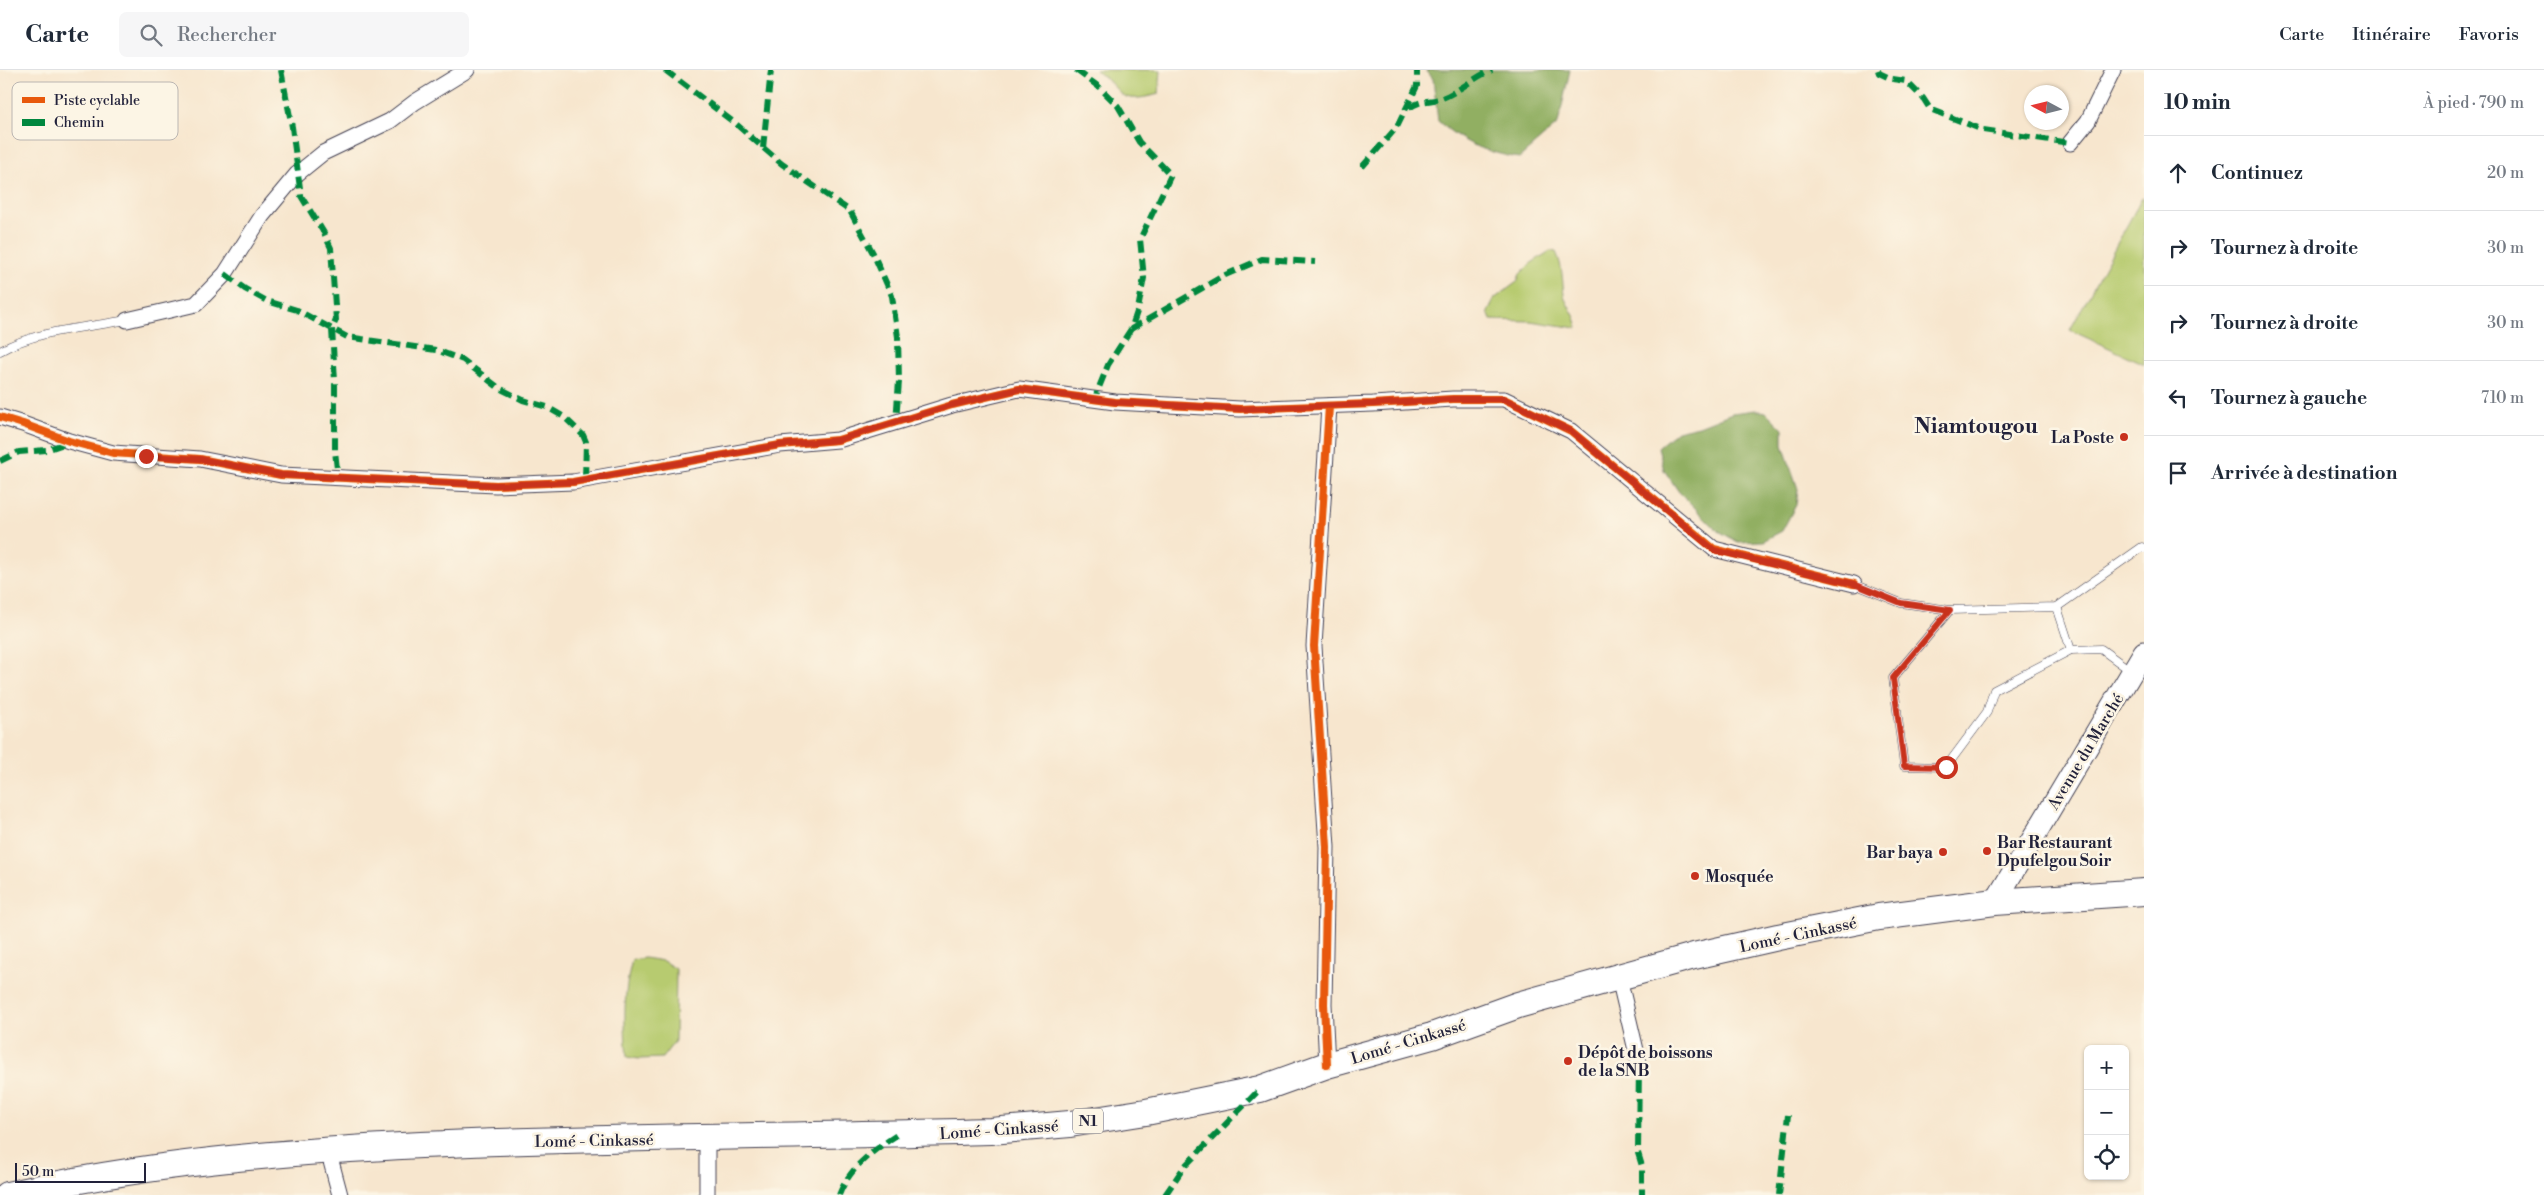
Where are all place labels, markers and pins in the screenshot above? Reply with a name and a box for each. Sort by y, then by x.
place label: La Poste [2051,428,2114,448]
marker: La Poste [2118,431,2130,443]
place label: Bar Restaurant Dpufelgou Soir [1997,833,2113,871]
place label: Bar baya [1866,843,1933,863]
marker: Bar Restaurant Dpufelgou Soir [1981,845,1993,857]
marker: Bar baya [1937,846,1949,858]
place label: Mosquée [1705,867,1774,887]
marker: Mosquée [1689,870,1701,882]
place label: Dépôt de boissons de la SNB [1578,1043,1713,1081]
marker: Dépôt de boissons de la SNB [1562,1055,1574,1067]

